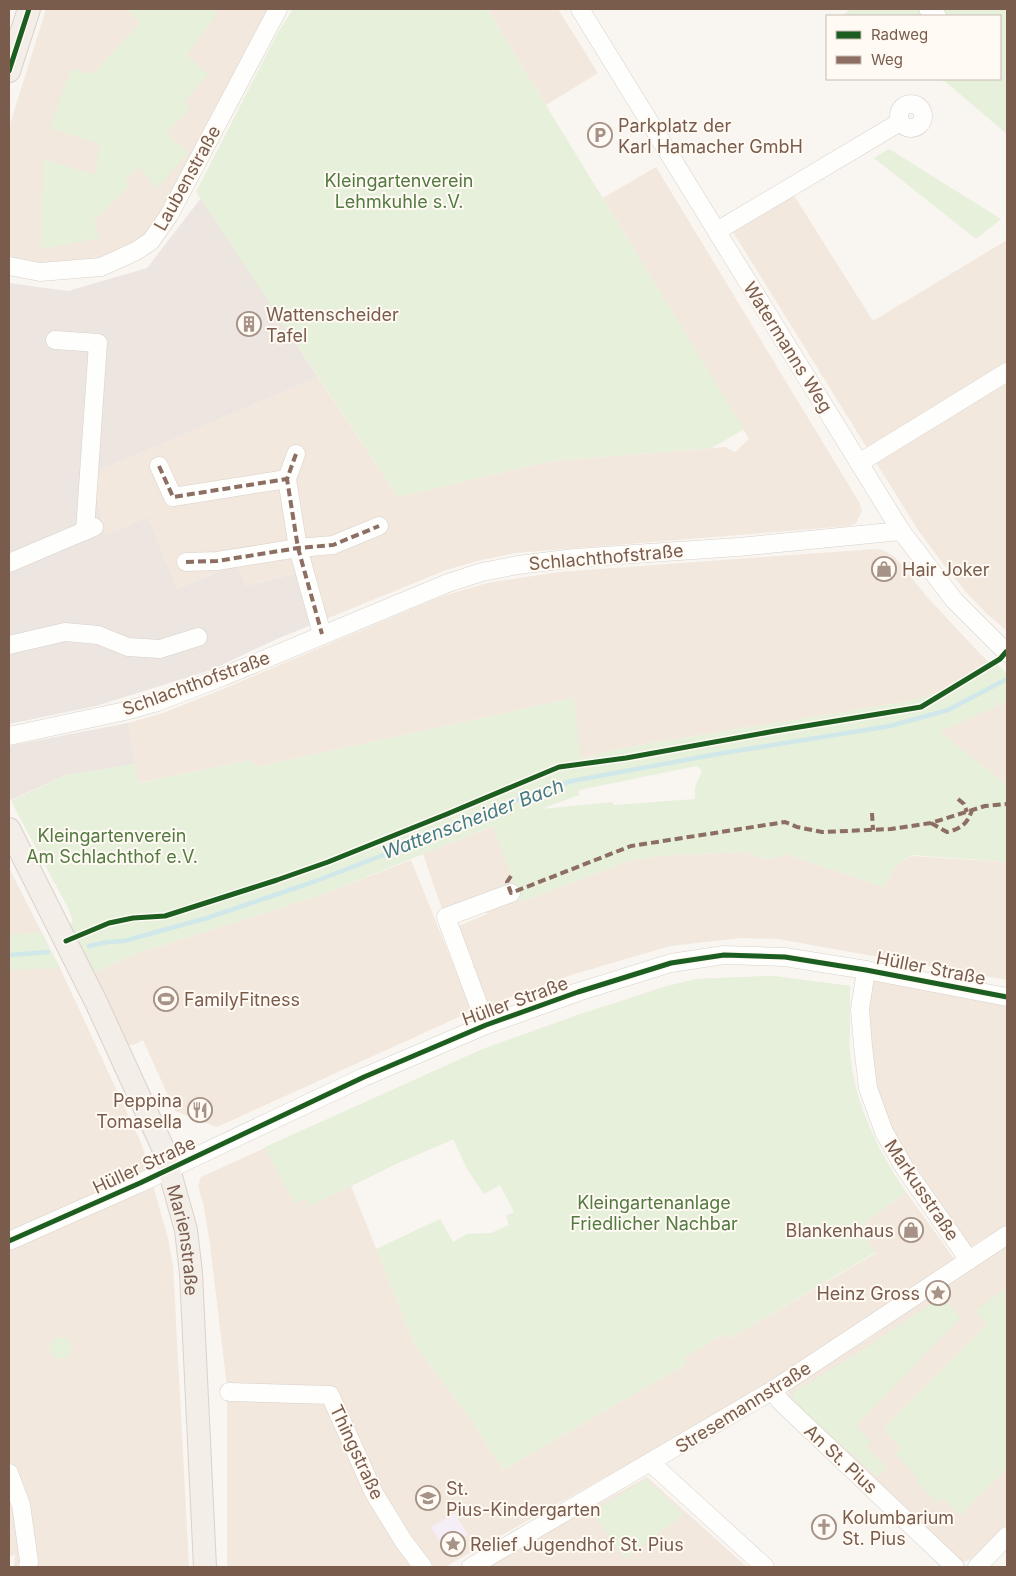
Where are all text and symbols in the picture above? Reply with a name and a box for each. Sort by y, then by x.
legend [826,15,1001,80]
text: Radweg [871,25,928,44]
text: Weg [871,50,903,69]
place label: Parkplatz der Karl Hamacher GmbH [618,115,803,157]
street label: Laubenstraße [149,122,225,234]
parking icon: Parkplatz der Karl Hamacher GmbH [587,122,613,148]
park label: Kleingartenverein Lehmkuhle s.V. [325,170,473,212]
street label: Watermanns Weg [739,278,837,416]
place label: Wattenscheider Tafel [266,304,399,346]
building icon: Wattenscheider Tafel [236,311,262,337]
street label: Schlachthofstraße [528,540,684,574]
shop icon: Hair Joker [871,556,897,582]
place label: Hair Joker [902,559,990,580]
street label: Schlachthofstraße [119,647,273,719]
water label: Wattenscheider Bach [379,774,567,864]
park label: Kleingartenverein Am Schlachthof e.V. [26,825,198,867]
street label: Hüller Straße [875,947,987,989]
street label: Hüller Straße [459,972,571,1030]
sports icon: FamilyFitness [153,986,179,1012]
place label: FamilyFitness [184,989,300,1010]
place label: Peppina Tomasella [96,1090,182,1132]
restaurant icon: Peppina Tomasella [187,1097,213,1123]
street label: Hüller Straße [89,1132,199,1198]
street label: Markusstraße [880,1136,964,1244]
street label: Marienstraße [163,1182,203,1296]
park label: Kleingartenanlage Friedlicher Nachbar [570,1192,738,1234]
shop icon: Blankenhaus [898,1217,924,1243]
place label: Blankenhaus [786,1220,894,1241]
place icon: Heinz Gross [925,1280,951,1306]
place label: Heinz Gross [816,1283,920,1304]
street label: Stresemannstraße [672,1357,814,1457]
street label: Thingstraße [326,1401,388,1503]
street label: An St. Pius [800,1420,882,1498]
place label: St. Pius-Kindergarten [446,1478,601,1520]
school or university icon: St. Pius-Kindergarten [415,1485,441,1511]
place label: Kolumbarium St. Pius [842,1507,954,1549]
church icon: Kolumbarium St. Pius [811,1514,837,1540]
place icon: Relief Jugendhof St. Pius [440,1531,466,1557]
place label: Relief Jugendhof St. Pius [470,1534,684,1555]

